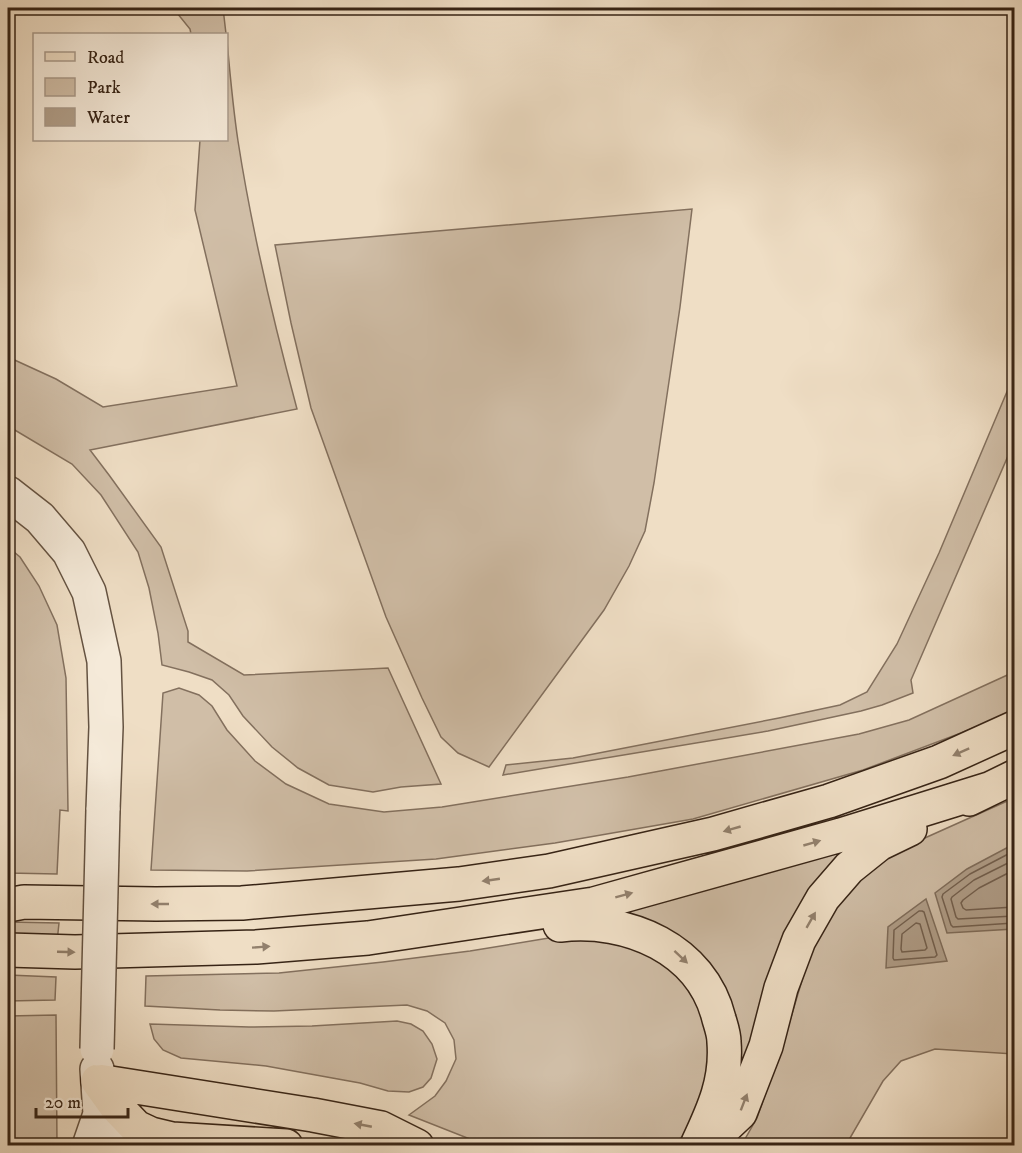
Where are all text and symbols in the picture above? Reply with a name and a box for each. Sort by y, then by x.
legend [33,33,228,141]
text: Road [87,47,124,69]
text: Park [87,77,121,99]
text: Water [86,107,130,129]
one-way arrow [952,748,970,757]
one-way arrow [723,824,741,834]
one-way arrow [803,838,821,847]
one-way arrow [481,875,500,884]
one-way arrow [615,890,633,900]
one-way arrow [150,899,169,909]
one-way arrow [805,912,816,928]
one-way arrow [251,942,270,951]
one-way arrow [56,947,75,957]
one-way arrow [673,950,688,964]
scale bar [36,1081,128,1119]
text: 20 m [45,1092,81,1114]
one-way arrow [739,1093,749,1111]
one-way arrow [354,1119,372,1129]

